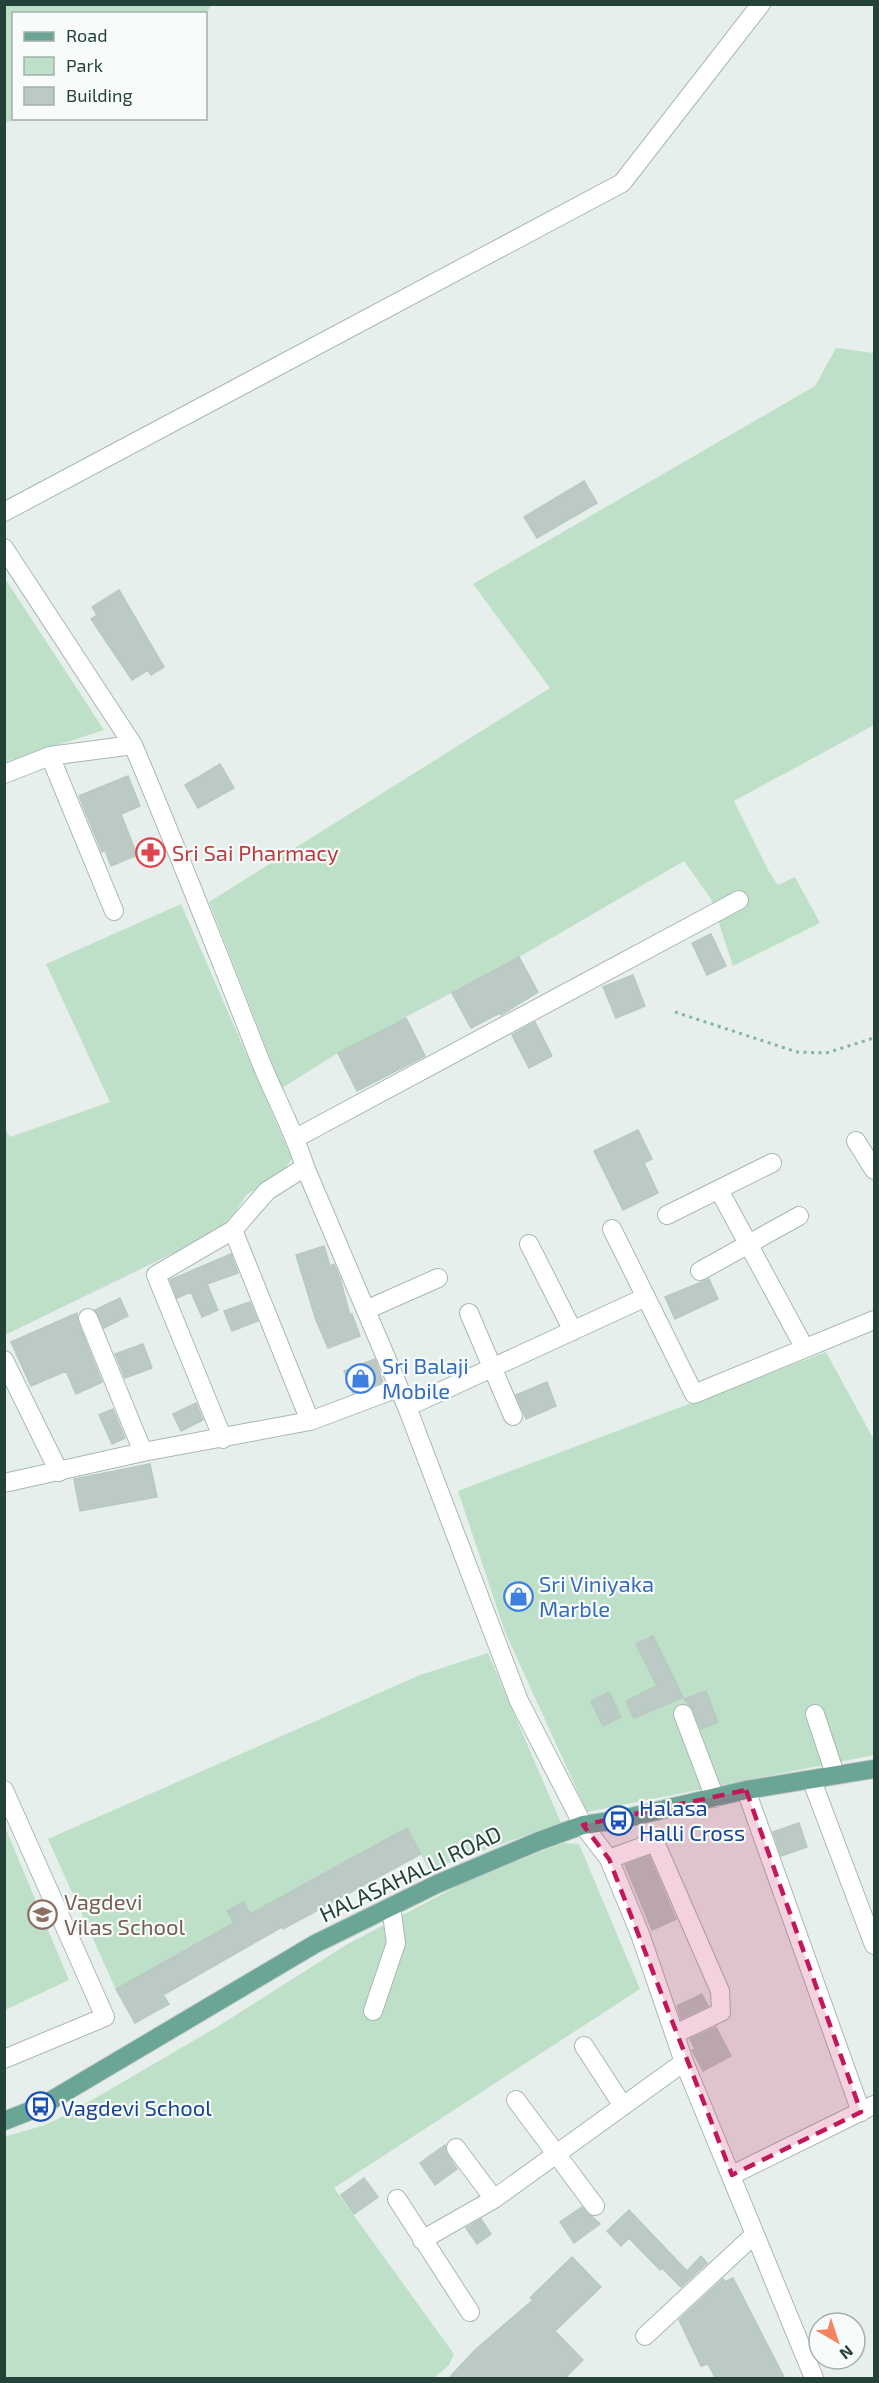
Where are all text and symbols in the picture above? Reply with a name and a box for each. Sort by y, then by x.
legend [12,12,207,120]
text: Road [66,24,107,46]
text: Park [66,54,103,76]
text: Building [66,84,133,106]
pharmacy icon: Sri Sai Pharmacy [135,836,167,868]
place label: Sri Sai Pharmacy [172,839,339,865]
place label: Sri Balaji Mobile [382,1352,469,1403]
shop icon: Sri Balaji Mobile [345,1362,377,1394]
place label: Sri Viniyaka Marble [539,1570,654,1621]
shop icon: Sri Viniyaka Marble [502,1580,534,1612]
place label: Halasa Halli Cross [639,1794,745,1845]
bus stop icon: Halasa Halli Cross [602,1804,634,1836]
street label: HALASAHALLI ROAD [315,1819,505,1927]
place label: Vagdevi Vilas School [64,1888,185,1939]
school or university icon: Vagdevi Vilas School [27,1898,59,1930]
bus stop icon: Vagdevi School [24,2091,56,2123]
place label: Vagdevi School [61,2094,212,2120]
north arrow [807,2311,867,2371]
text: N [836,2342,857,2364]

